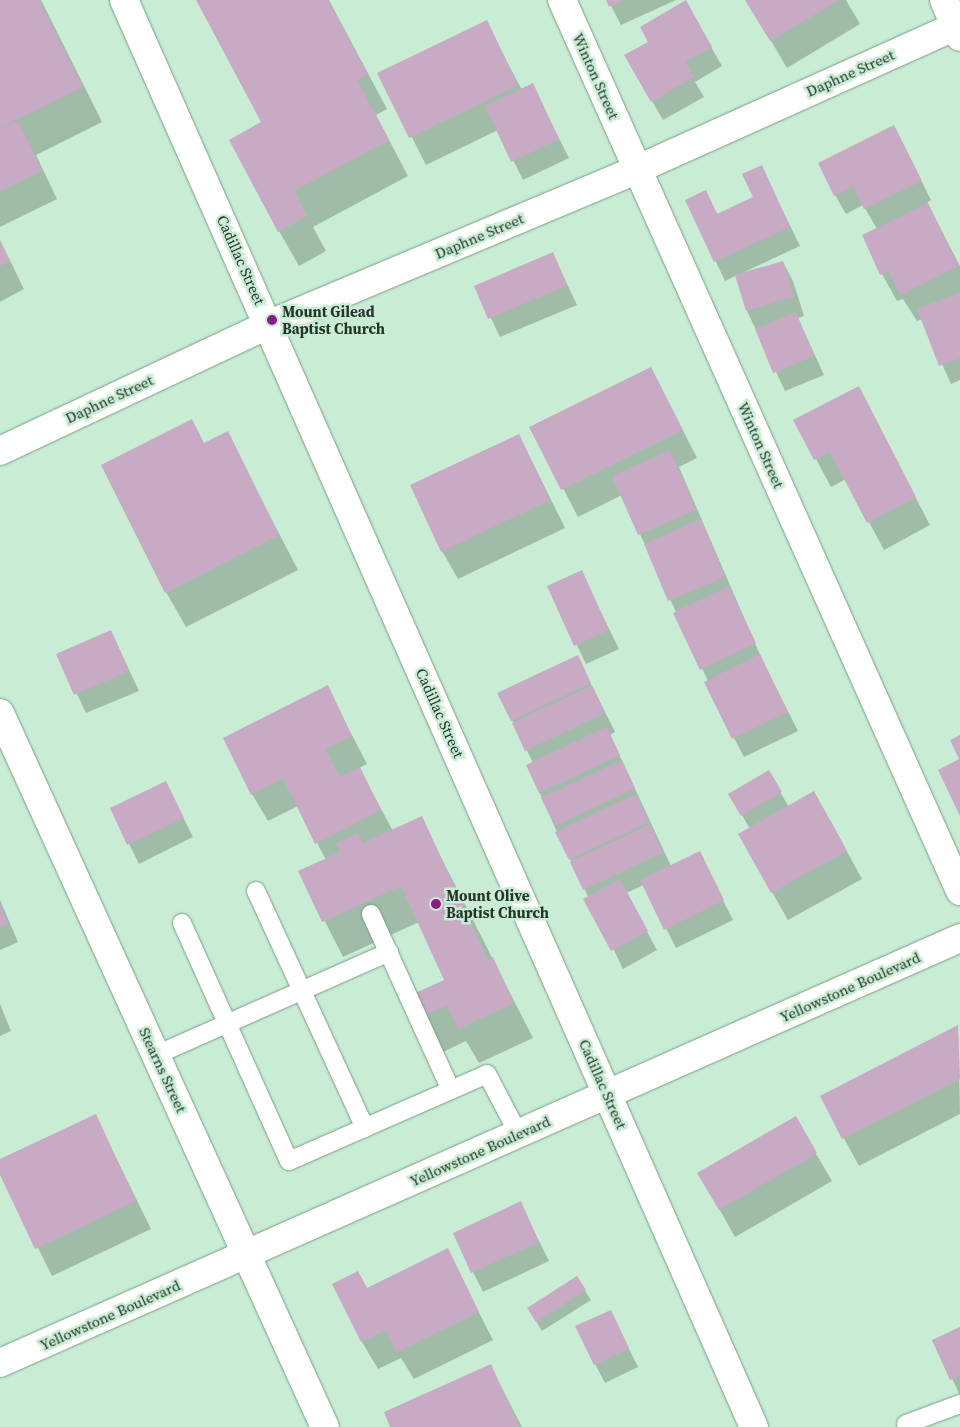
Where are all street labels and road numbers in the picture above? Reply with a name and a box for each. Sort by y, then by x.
street label: Winton Street [569,30,623,122]
street label: Daphne Street [803,46,897,100]
street label: Daphne Street [432,209,526,263]
street label: Cadillac Street [213,212,269,308]
street label: Daphne Street [62,371,156,427]
street label: Winton Street [734,399,788,491]
street label: Cadillac Street [412,665,468,761]
street label: Yellowstone Boulevard [777,948,923,1026]
street label: Stearns Street [135,1025,191,1115]
street label: Cadillac Street [575,1036,631,1132]
street label: Yellowstone Boulevard [407,1112,553,1190]
street label: Yellowstone Boulevard [37,1276,183,1354]

